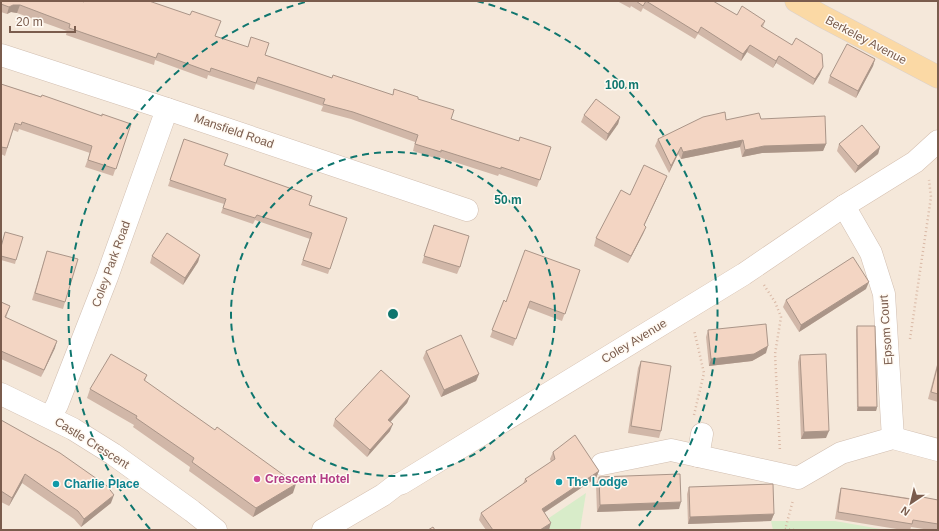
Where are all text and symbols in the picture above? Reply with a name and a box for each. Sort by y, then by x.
scale bar [10,8,75,34]
street label: Berkeley Avenue [823,13,909,67]
text: 20 m [16,15,43,29]
text: 100 m [605,78,639,92]
street label: Mansfield Road [192,111,276,151]
text: 50 m [494,193,522,207]
street label: Coley Park Road [89,219,133,309]
street label: Epsom Court [877,294,895,365]
centre of rings [386,307,400,321]
street label: Coley Avenue [599,316,670,366]
street label: Castle Crescent [52,414,132,472]
place label: Crescent Hotel [265,472,350,486]
marker: Crescent Hotel [252,474,262,484]
place label: The Lodge [567,475,628,489]
place label: Charlie Place [64,477,140,491]
marker: The Lodge [554,477,564,487]
marker: Charlie Place [51,479,61,489]
north arrow [891,483,931,523]
text: N [899,504,912,518]

